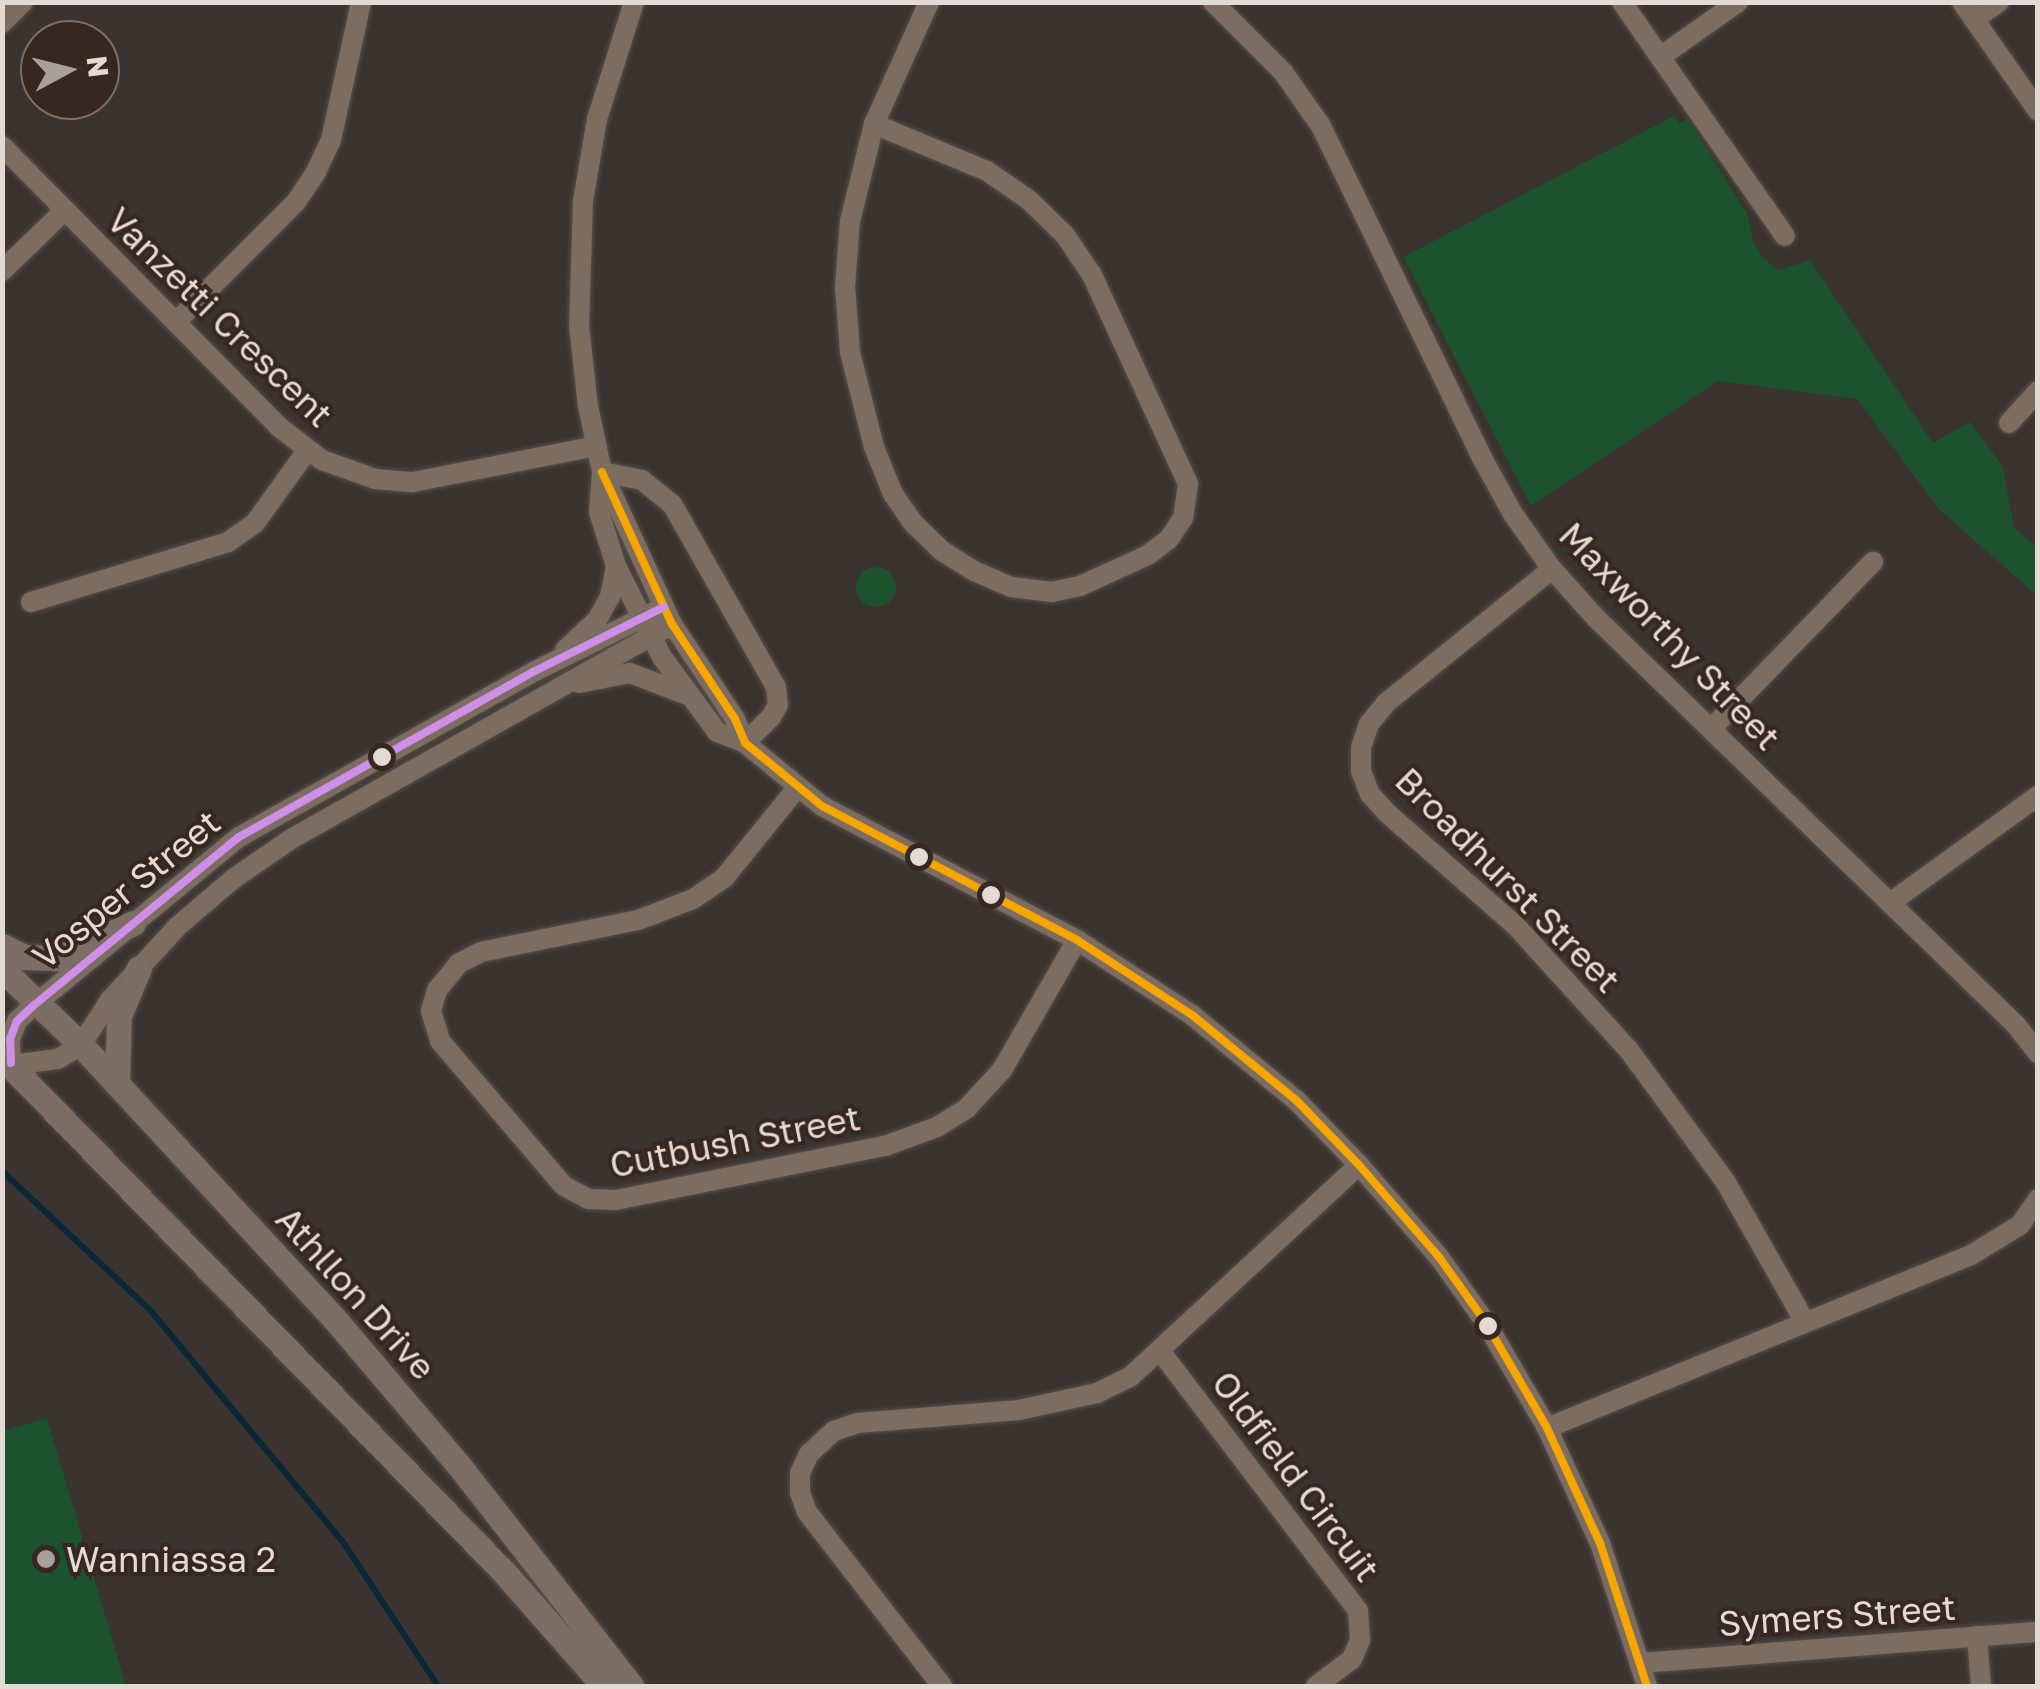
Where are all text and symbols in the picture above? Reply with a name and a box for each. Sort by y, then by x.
north arrow [20,20,120,120]
text: N [81,54,116,79]
street label: Vanzetti Crescent [99,199,341,435]
street label: Maxworthy Street [1551,514,1789,758]
unlabelled marker [372,747,392,767]
street label: Broadhurst Street [1387,759,1629,1001]
street label: Vosper Street [24,801,228,977]
unlabelled marker [909,847,929,867]
unlabelled marker [981,885,1001,905]
street label: Cutbush Street [606,1096,864,1186]
street label: Athllon Drive [268,1198,444,1388]
unlabelled marker [1478,1316,1498,1336]
street label: Oldfield Circuit [1203,1363,1389,1589]
place label: Wanniassa 2 [66,1538,276,1580]
marker: Wanniassa 2 [35,1548,57,1570]
street label: Symers Street [1717,1586,1957,1644]

